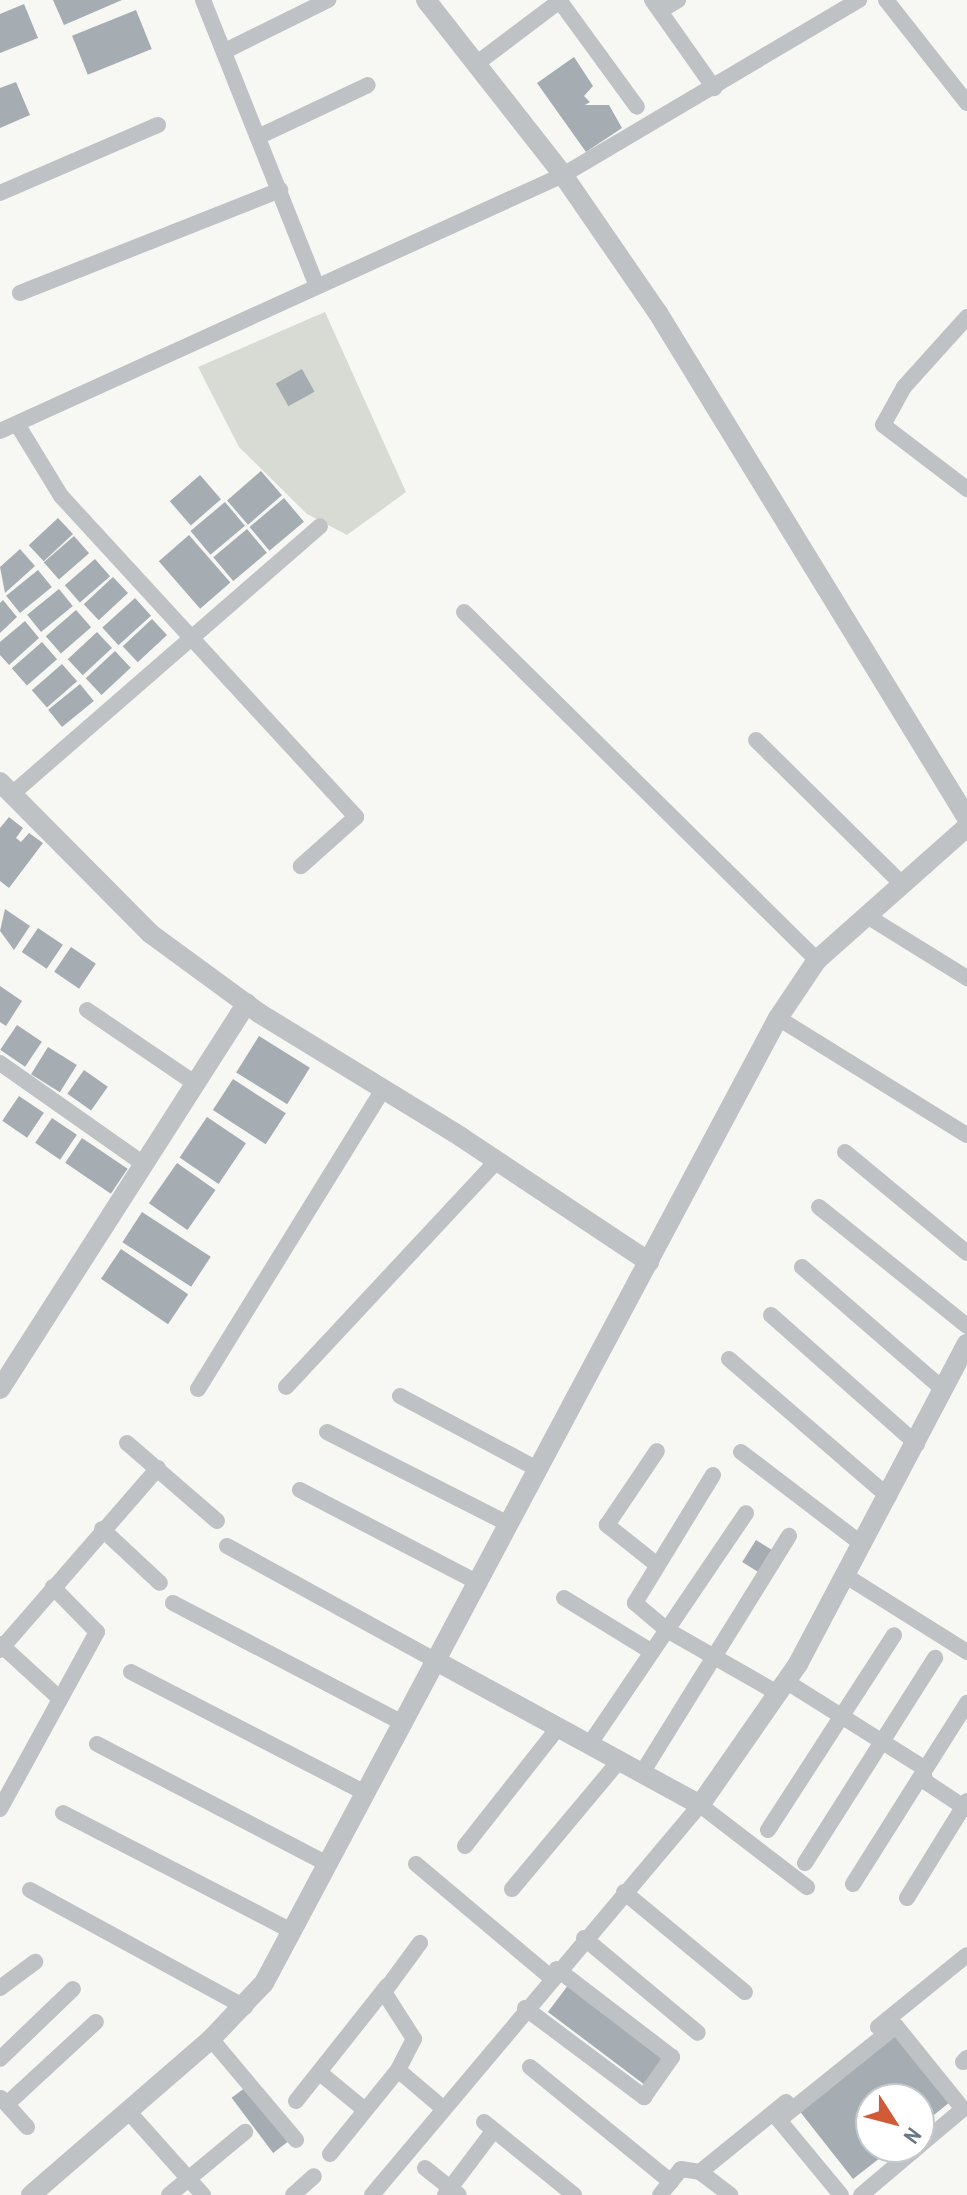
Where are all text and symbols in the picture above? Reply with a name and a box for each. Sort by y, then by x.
north arrow [855,2083,935,2163]
text: N [897,2122,929,2150]

